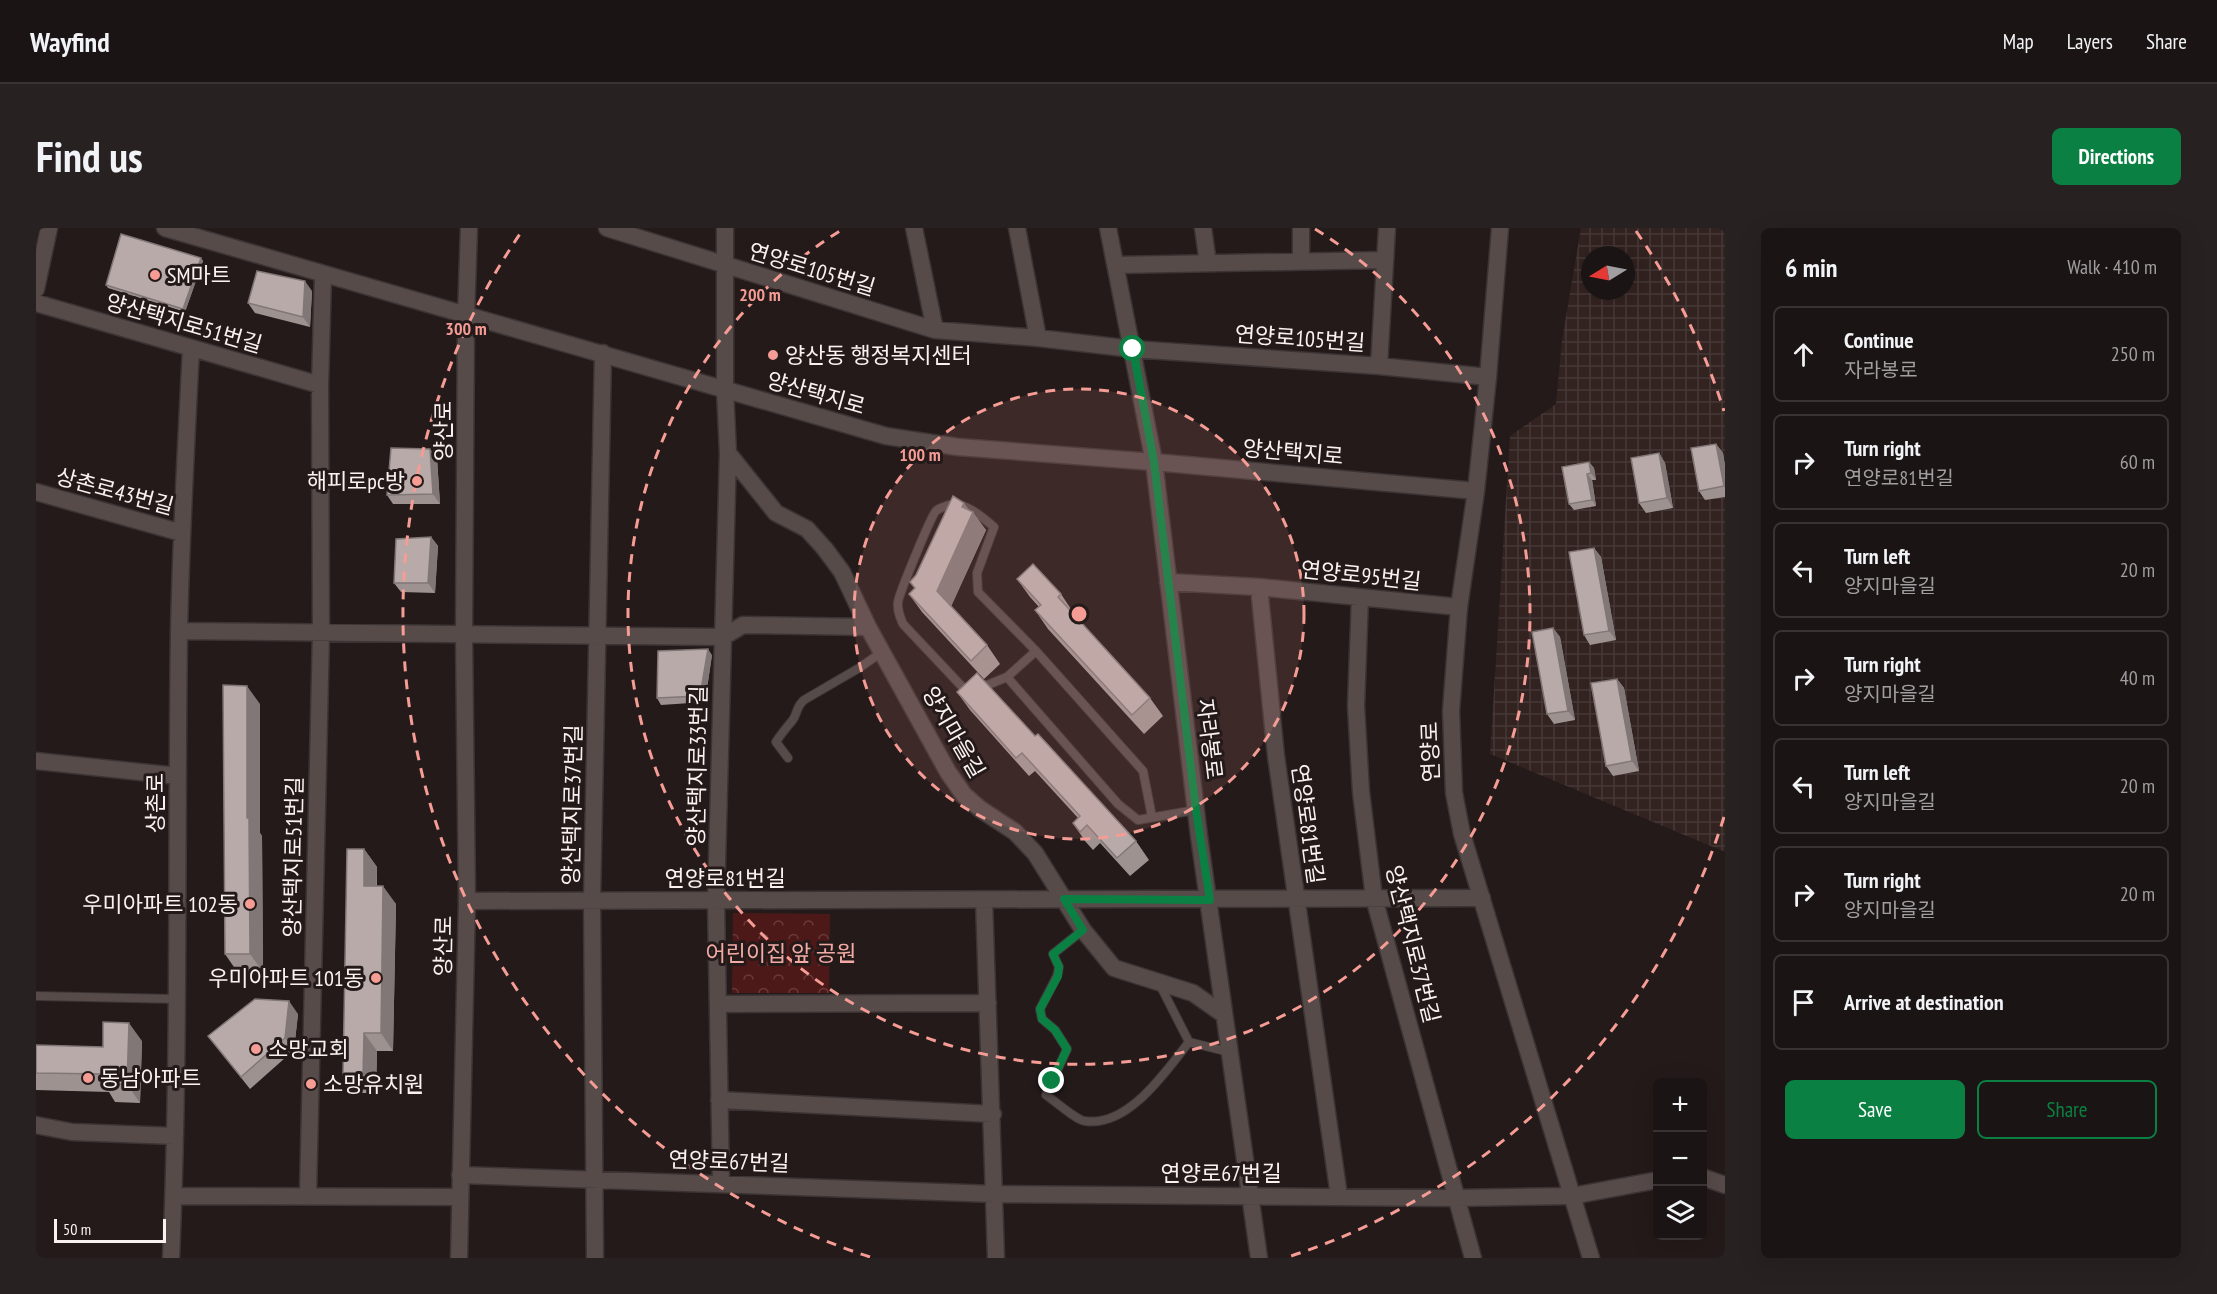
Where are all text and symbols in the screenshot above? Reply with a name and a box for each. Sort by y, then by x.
text: Wayfind [30,23,110,60]
text: Map [2003,28,2034,55]
text: Layers [2067,28,2113,55]
text: Share [2146,28,2187,55]
button: Directions [2052,128,2181,185]
text: Find us [36,129,143,184]
street label: 연양로105번길 [745,236,879,302]
north arrow [1581,246,1635,300]
text: 6 min [1785,251,1838,284]
text: Walk · 410 m [2067,254,2157,280]
place label: SM마트 [167,261,231,289]
marker: SM마트 [148,268,162,282]
text: 200 m [739,283,781,306]
street label: 양산택지로51번길 [103,287,265,359]
text: 300 m [445,317,487,340]
street label: 연양로105번길 [1234,319,1366,357]
text: Continue [1844,326,1914,354]
route start [1119,335,1145,361]
icon: ahead [1787,338,1820,371]
place label: 양산동 행정복지센터 [785,341,972,369]
text: 250 m [2111,341,2155,367]
marker: 양산동 행정복지센터 [766,348,780,362]
text: 자라봉로 [1844,357,1918,383]
street label: 양산택지로 [763,366,869,420]
street label: 양산로 [429,401,457,461]
street label: 양산택지로 [1241,434,1345,470]
text: Turn right [1844,434,1921,462]
text: 100 m [899,443,941,466]
icon: right [1787,446,1820,479]
text: 60 m [2120,449,2155,475]
street label: 상촌로43번길 [53,462,177,520]
text: 연양로81번길 [1844,465,1954,491]
place label: 해피로pc방 [307,467,405,495]
marker: 해피로pc방 [410,474,424,488]
text: Turn left [1844,542,1910,570]
icon: left [1787,554,1820,587]
street label: 연양로95번길 [1299,555,1423,595]
text: 20 m [2120,557,2155,583]
text: 양지마을길 [1844,573,1936,599]
centre of rings [1069,604,1089,624]
text: Turn right [1844,650,1921,678]
icon: right [1787,662,1820,695]
text: 40 m [2120,665,2155,691]
street label: 양지마을길 [917,681,991,783]
text: 양지마을길 [1844,681,1936,707]
street label: 양산택지로33번길 [682,685,712,847]
street label: 자라봉로 [1191,697,1229,781]
street label: 연양로 [1415,721,1445,783]
street label: 양산택지로37번길 [557,724,587,886]
text: Turn left [1844,758,1910,786]
street label: 연양로81번길 [1286,762,1330,886]
icon: left [1787,770,1820,803]
street label: 상촌로 [141,773,169,833]
text: 20 m [2120,773,2155,799]
street label: 양산택지로51번길 [278,776,308,938]
text: 양지마을길 [1844,789,1936,815]
street label: 양산택지로37번길 [1380,862,1446,1026]
street label: 연양로81번길 [664,864,786,892]
text: Turn right [1844,866,1921,894]
icon: right [1787,878,1820,911]
text: 20 m [2120,881,2155,907]
place label: 우미아파트 102동 [82,890,238,918]
marker: 우미아파트 102동 [243,897,257,911]
text: 양지마을길 [1844,897,1936,923]
street label: 양산로 [428,915,458,977]
park label: 어린이집 앞 공원 [705,939,857,967]
place label: 우미아파트 101동 [208,964,364,992]
marker: 우미아파트 101동 [369,971,383,985]
icon: arrive [1787,986,1820,1019]
text: Arrive at destination [1844,988,2004,1016]
place label: 소망교회 [268,1035,349,1063]
marker: 소망교회 [249,1042,263,1056]
place label: 동남아파트 [100,1064,201,1092]
route end [1038,1067,1064,1093]
place label: 소망유치원 [323,1070,424,1098]
marker: 동남아파트 [81,1071,95,1085]
marker: 소망유치원 [304,1077,318,1091]
map controls [1653,1078,1707,1240]
button: + [1653,1078,1707,1132]
button: Save [1785,1080,1965,1139]
button: Share [1977,1080,2157,1139]
button: − [1653,1132,1707,1186]
street label: 연양로67번길 [668,1145,790,1177]
street label: 연양로67번길 [1160,1159,1282,1187]
button: layers [1653,1186,1707,1240]
scale bar [54,1216,166,1244]
text: 50 m [63,1219,91,1239]

